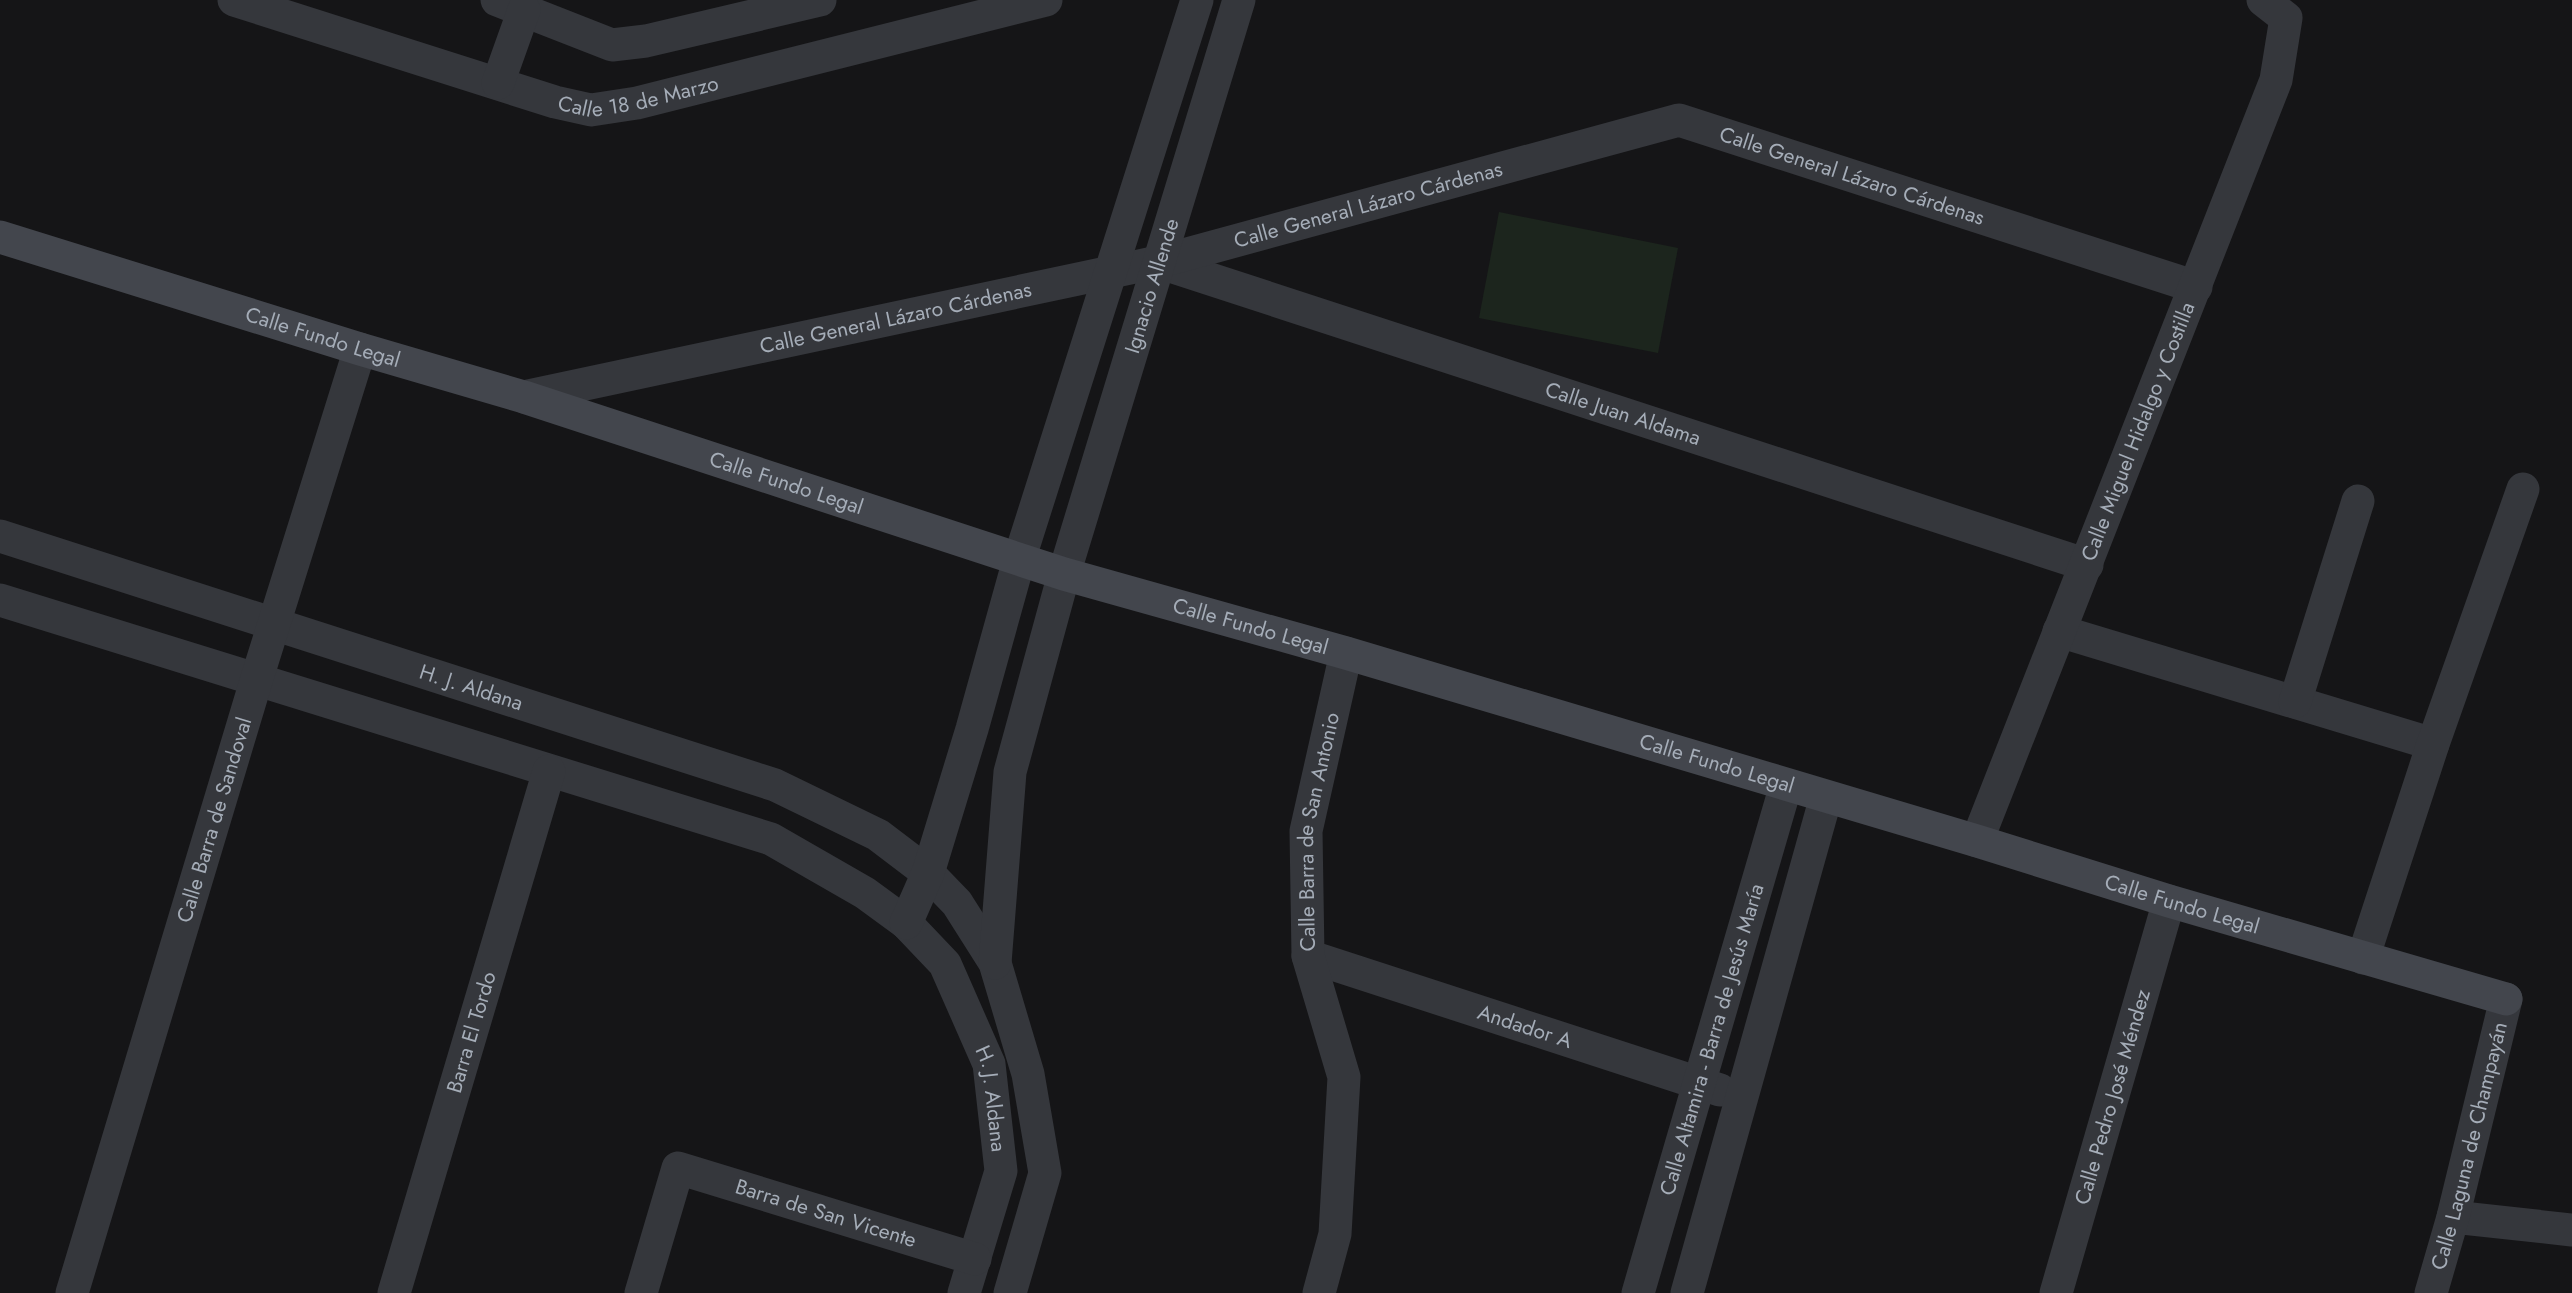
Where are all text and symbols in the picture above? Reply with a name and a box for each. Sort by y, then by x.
street label: Calle 18 de Marzo [555,68,722,125]
street label: Calle General Lázaro Cárdenas [1716,119,1988,233]
street label: Calle General Lázaro Cárdenas [1231,154,1506,256]
street label: Ignacio Allende [1117,215,1187,357]
street label: Calle General Lázaro Cárdenas [757,274,1034,361]
street label: Calle Miguel Hidalgo y Costilla [2073,297,2202,565]
street label: Calle Fundo Legal [242,299,404,375]
street label: Calle Juan Aldama [1541,374,1705,453]
street label: Calle Fundo Legal [705,444,867,522]
street label: Calle Fundo Legal [1169,590,1332,662]
street label: H. J. Aldana [416,657,527,718]
street label: Calle Barra de San Antonio [1290,710,1347,952]
street label: Calle Barra de Sandoval [169,714,259,926]
street label: Calle Fundo Legal [1636,726,1798,801]
street label: Calle Fundo Legal [2101,867,2263,942]
street label: Calle Altamira - Barra de Jesús María [1652,880,1771,1199]
street label: Barra El Tordo [439,968,504,1097]
street label: Calle Pedro José Méndez [2067,985,2158,1208]
street label: Andador A [1474,997,1576,1056]
street label: Calle Laguna de Champayán [2423,1019,2515,1274]
street label: H. J. Aldana [968,1041,1014,1154]
street label: Barra de San Vicente [732,1171,920,1255]

